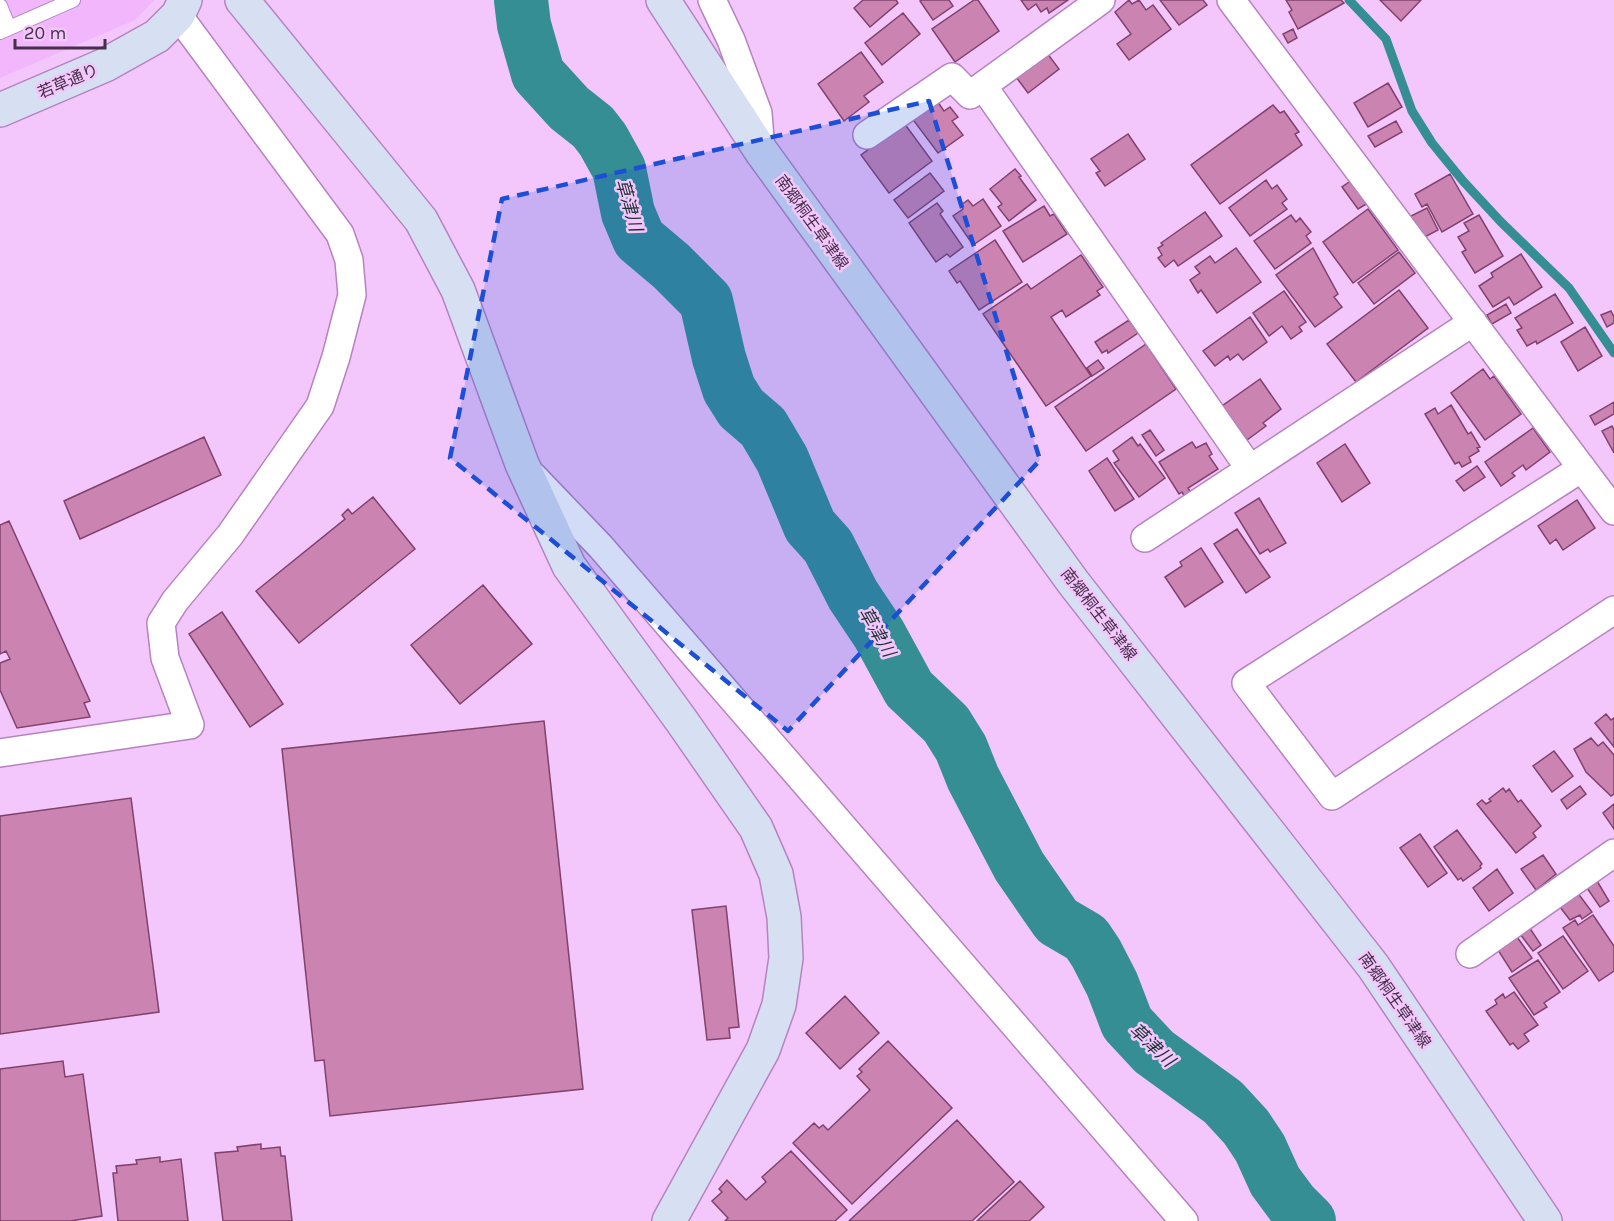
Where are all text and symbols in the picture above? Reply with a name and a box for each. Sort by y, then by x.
scale bar [15,12,105,50]
text: 20 m [24,22,66,44]
street label: 若草通り [35,60,101,102]
street label: 南郷桐生草津線 [771,171,853,273]
water label: 草津川 [611,176,648,236]
street label: 南郷桐生草津線 [1057,564,1141,664]
water label: 草津川 [854,603,901,663]
street label: 南郷桐生草津線 [1355,949,1435,1051]
water label: 草津川 [1125,1019,1181,1073]

